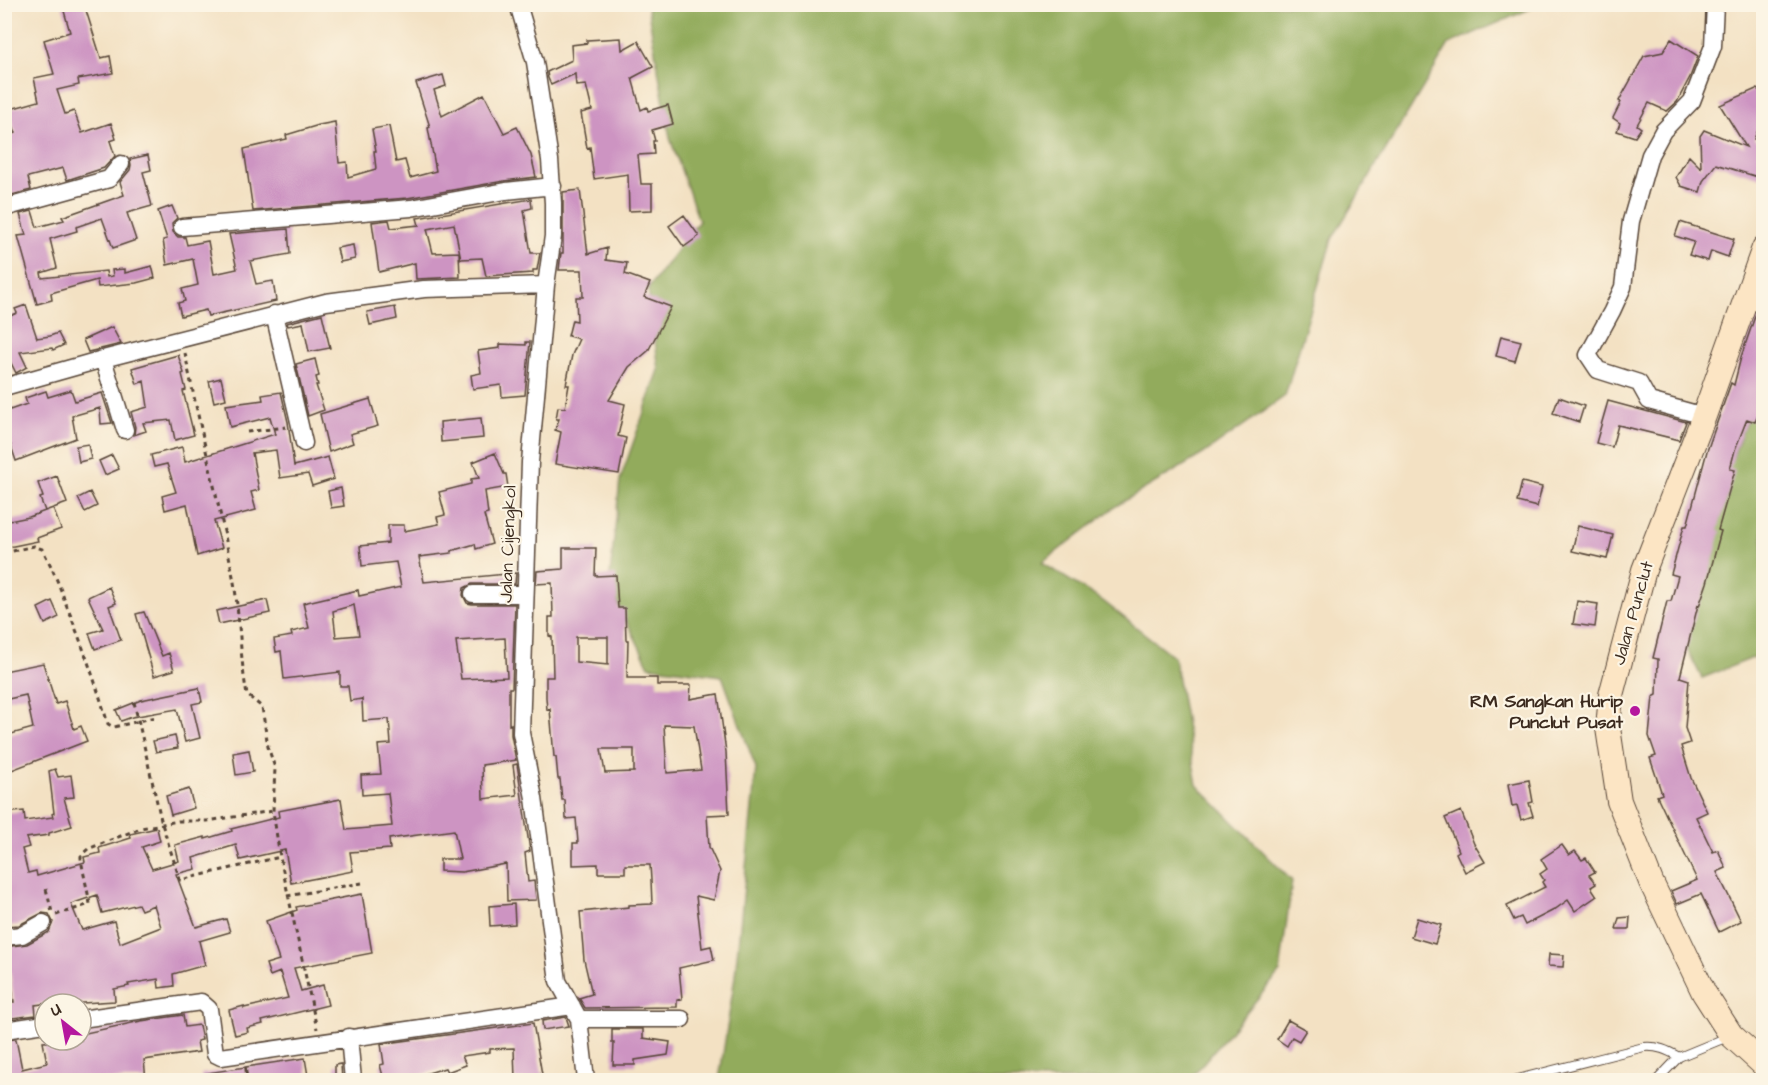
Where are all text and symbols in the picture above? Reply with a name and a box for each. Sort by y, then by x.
street label: Jalan Cijengkol [493,485,524,603]
street label: Jalan Punclut [1606,557,1660,668]
place label: RM Sangkan Hurip Punclut Pusat [1470,689,1624,735]
marker: RM Sangkan Hurip Punclut Pusat [1628,704,1642,718]
north arrow [33,992,93,1052]
text: U [46,998,65,1022]

